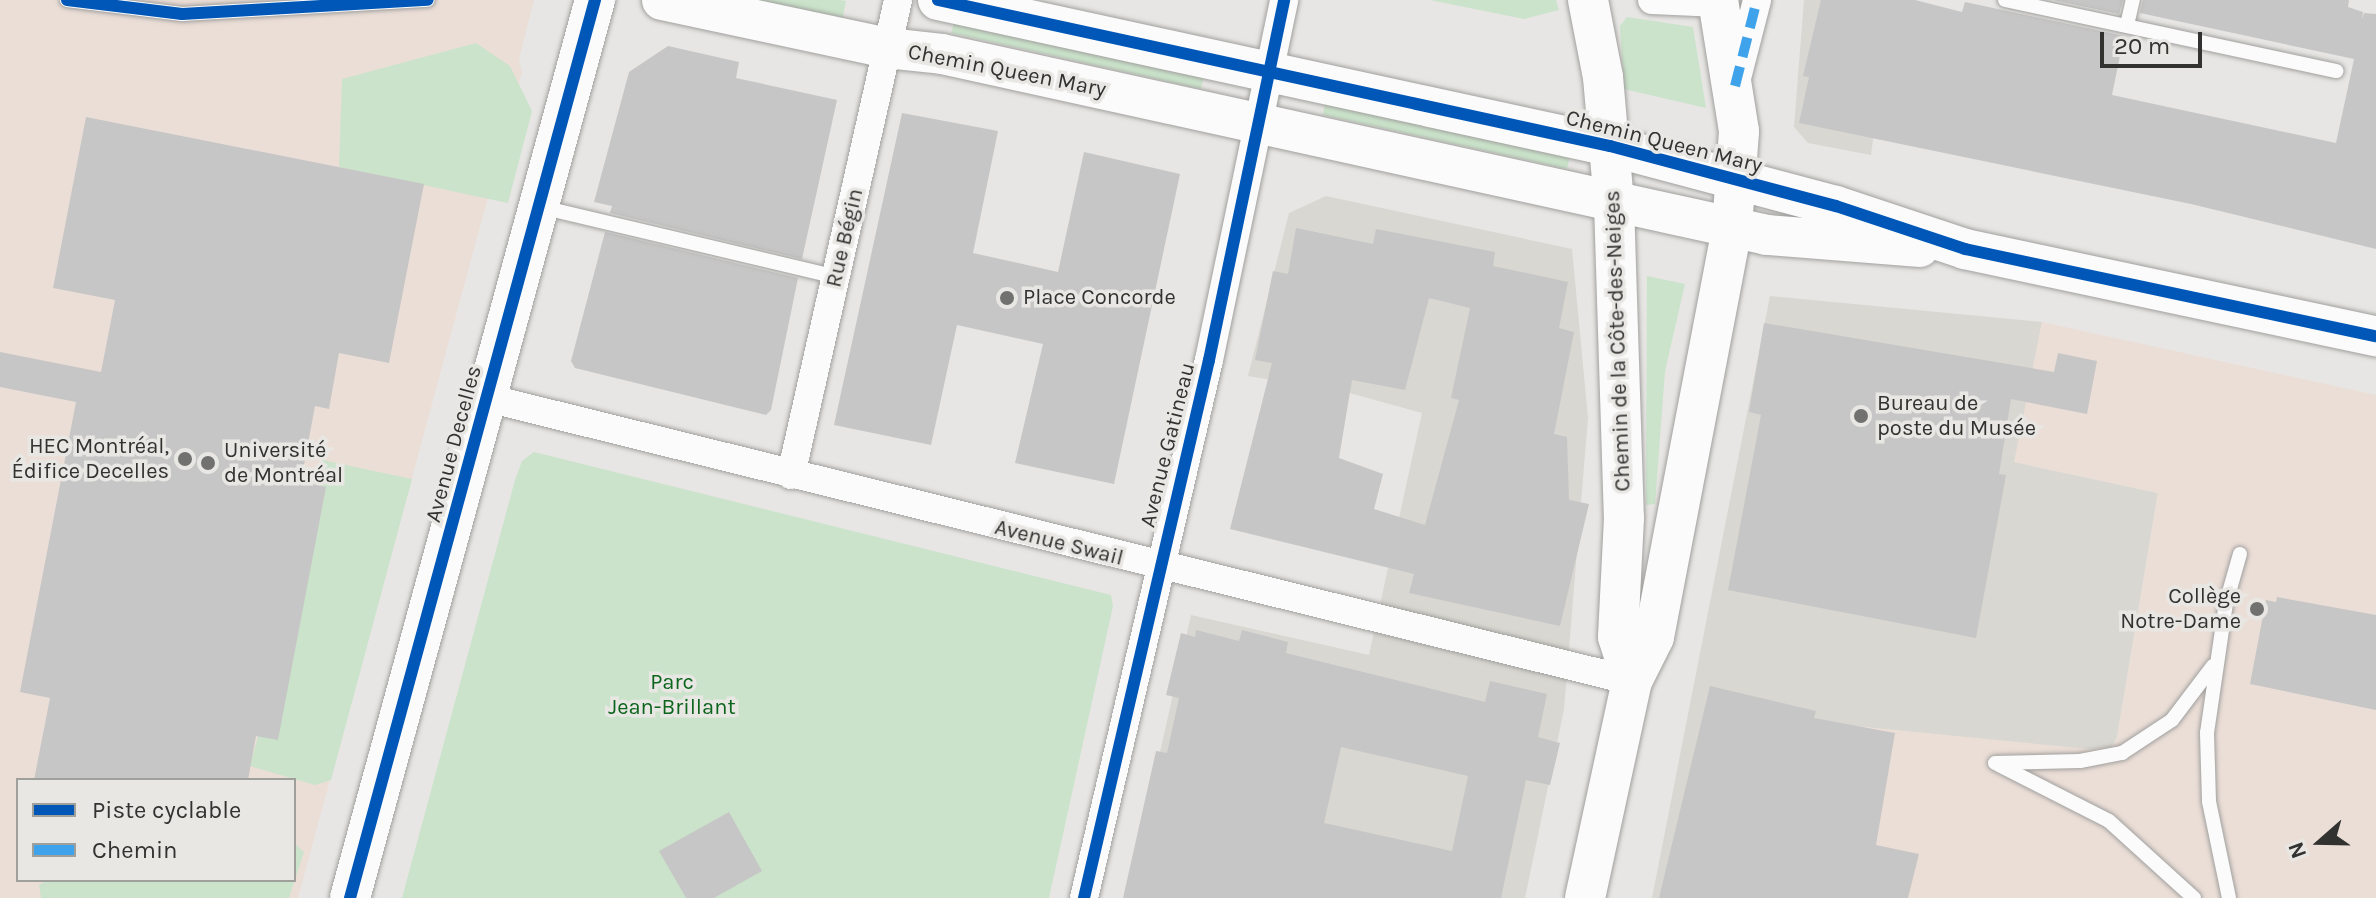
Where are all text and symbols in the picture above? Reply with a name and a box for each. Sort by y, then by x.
scale bar [2104,16,2206,66]
text: 20 m [2114,32,2170,60]
street label: Chemin Queen Mary [906,39,1108,103]
street label: Chemin Queen Mary [1563,105,1765,179]
street label: Rue Bégin [821,186,869,290]
street label: Chemin de la Côte-des-Neiges [1600,190,1636,492]
place label: Place Concorde [1023,285,1176,311]
marker: Place Concorde [998,289,1016,307]
street label: Avenue Gatineau [1135,360,1201,530]
street label: Avenue Decelles [420,363,488,525]
place label: Bureau de poste du Musée [1877,390,2036,442]
marker: Bureau de poste du Musée [1852,407,1870,425]
place label: HEC Montréal, Édifice Decelles [11,433,169,484]
place label: Université de Montréal [224,437,343,488]
marker: HEC Montréal, Édifice Decelles [176,450,194,468]
marker: Université de Montréal [199,454,217,472]
street label: Avenue Swail [992,514,1126,572]
place label: Collège Notre-Dame [2120,583,2241,634]
marker: Collège Notre-Dame [2248,600,2266,618]
park label: Parc Jean-Brillant [608,669,736,720]
legend [16,778,296,882]
text: Piste cyclable [92,796,241,824]
north arrow [2280,802,2360,882]
text: Chemin [92,836,178,864]
text: N [2283,838,2312,862]

